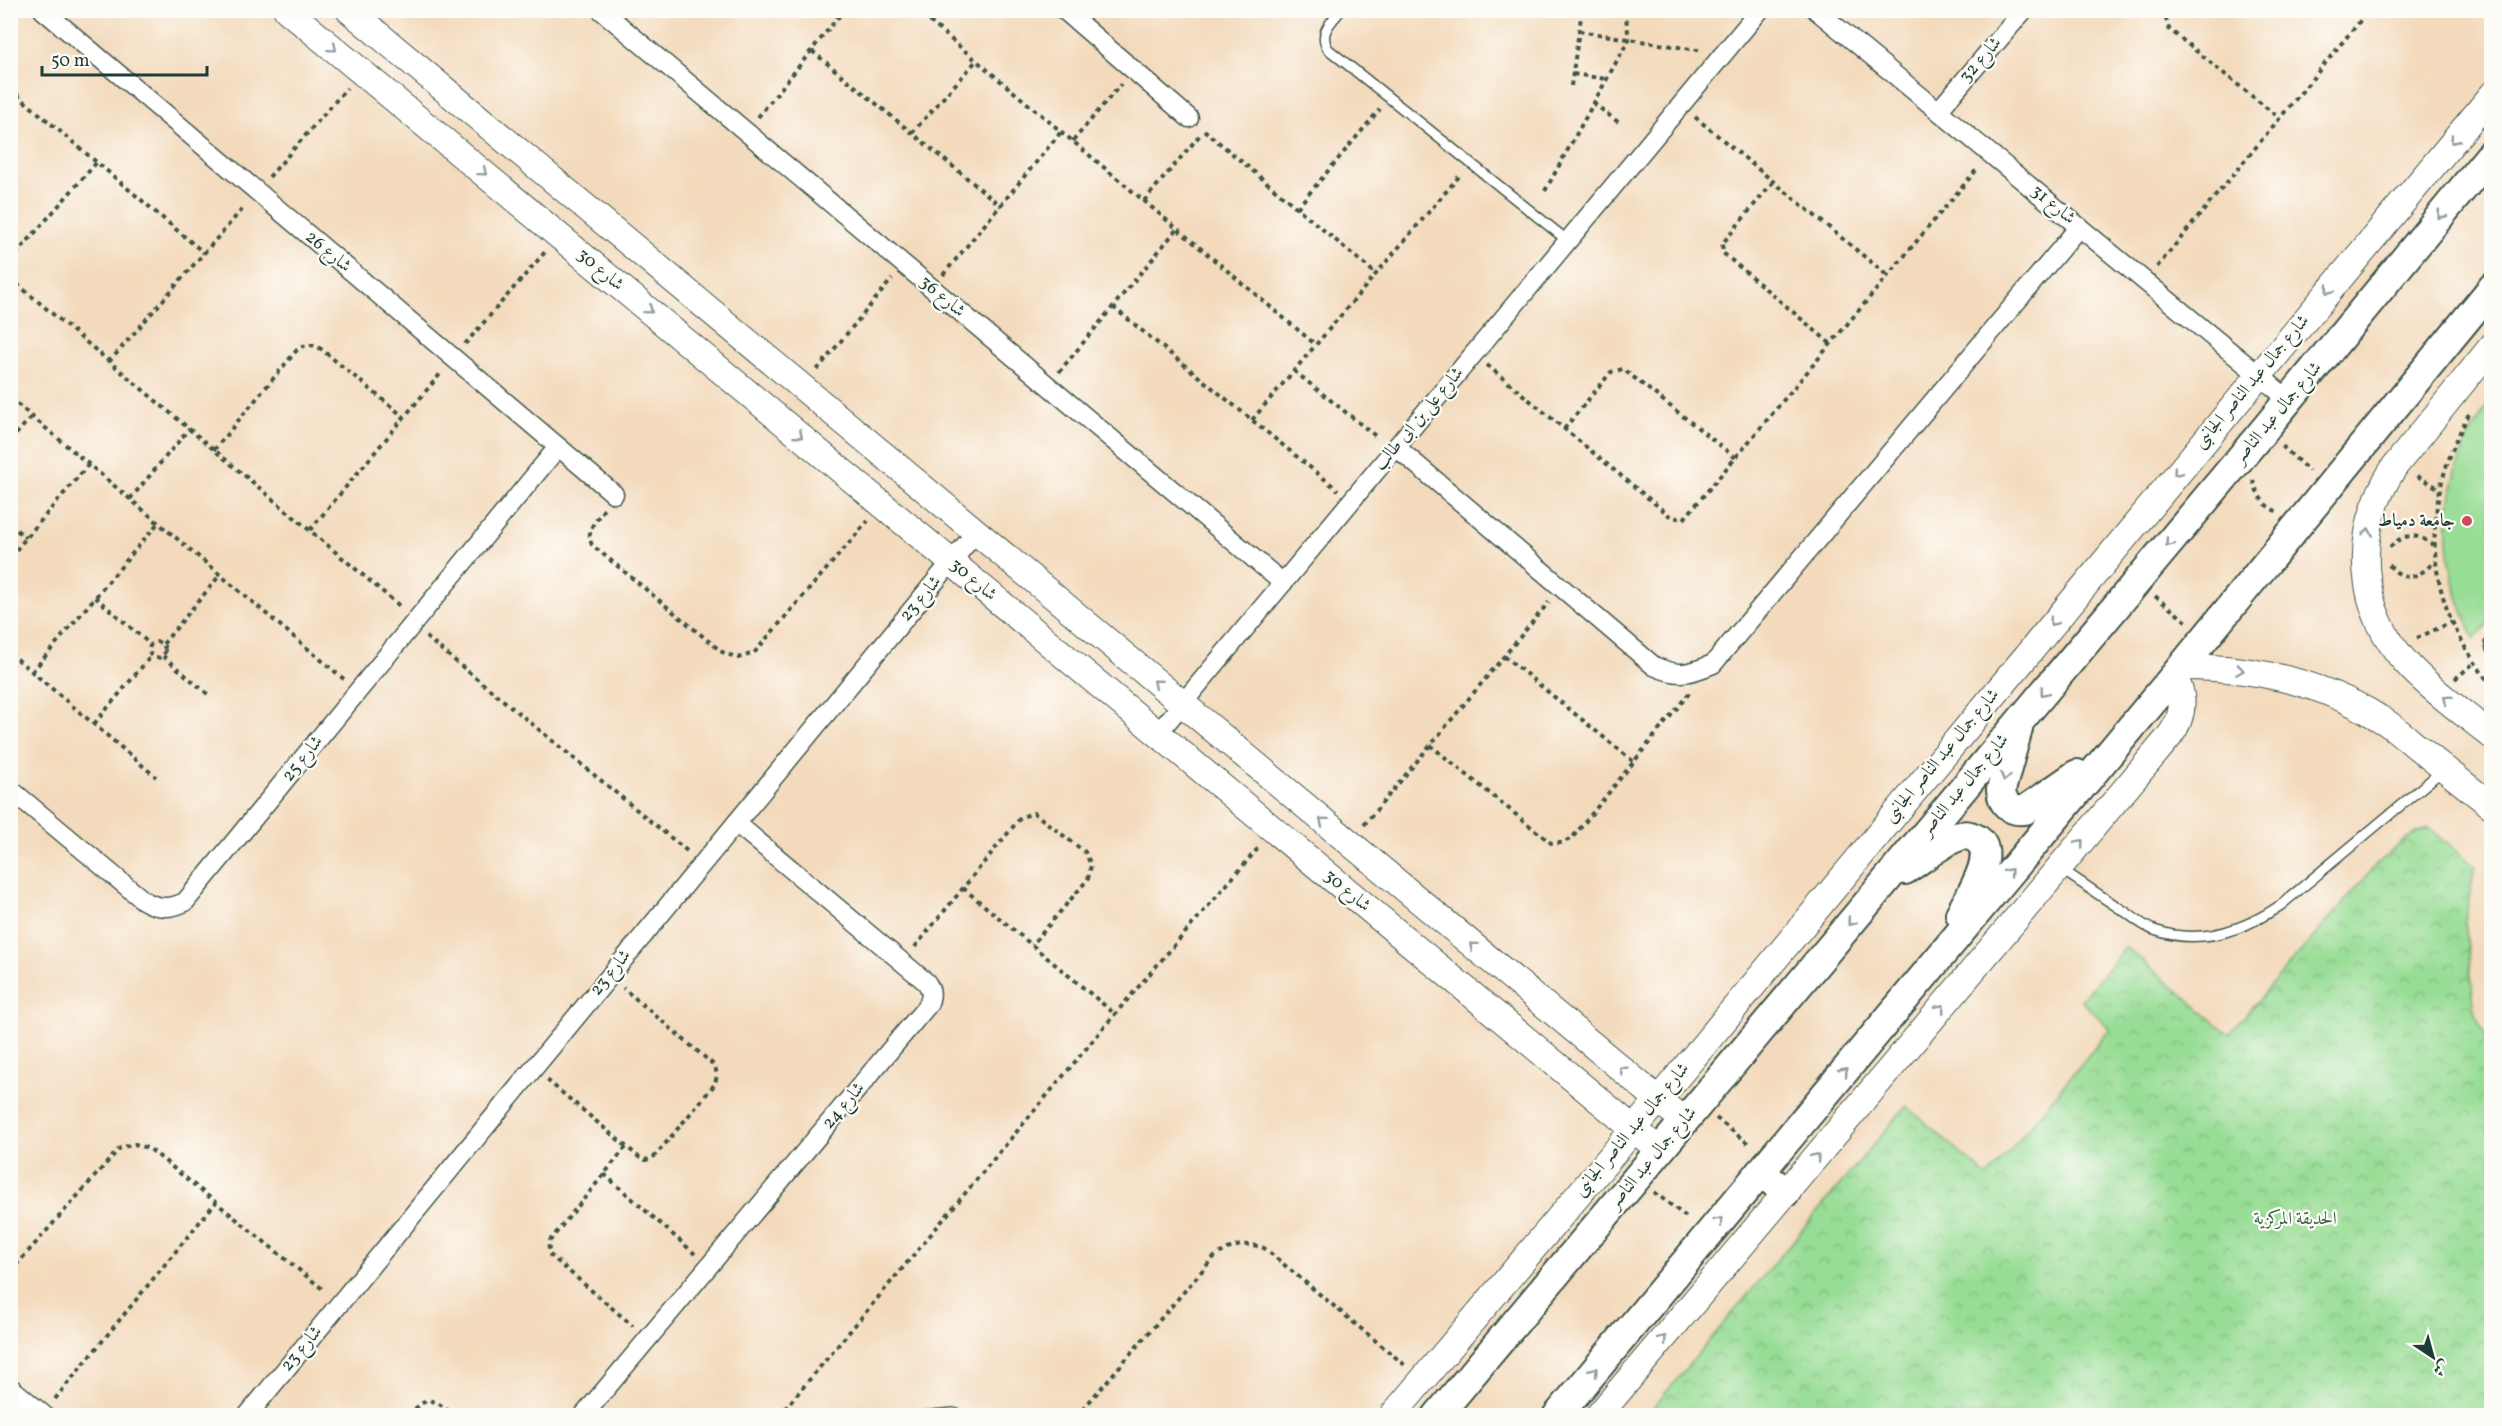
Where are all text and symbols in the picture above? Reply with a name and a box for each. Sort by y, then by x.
street label: شارع 32 [1954,32,2009,89]
scale bar [42,39,207,77]
one-way arrow [326,40,337,51]
text: 50 m [51,49,90,74]
one-way arrow [2450,133,2461,144]
one-way arrow [476,165,487,176]
street label: شارع 31 [2025,179,2081,232]
one-way arrow [2437,208,2448,219]
street label: شارع 26 [299,225,357,280]
street label: شارع 30 [570,243,629,298]
street label: شارع 36 [913,270,970,324]
one-way arrow [2325,283,2336,294]
one-way arrow [642,303,653,314]
street label: شارع جمال عبد الناصر الجانبى [2190,311,2314,453]
street label: شارع جمال عبد الناصر [2229,358,2327,468]
street label: شارع على بن ابى طالب [1368,362,1471,477]
one-way arrow [792,428,803,439]
one-way arrow [2174,465,2185,476]
place label: جامعة دمياط [2378,509,2455,534]
marker: جامعة دمياط [2460,514,2474,528]
one-way arrow [2361,528,2373,537]
one-way arrow [2166,536,2177,547]
street label: شارع 30 [943,553,1002,608]
street label: شارع 23 [894,571,948,628]
one-way arrow [2049,615,2060,626]
one-way arrow [2235,663,2245,675]
one-way arrow [1153,679,1164,690]
street label: شارع جمال عبد الناصر الجانبى [1880,685,2004,827]
one-way arrow [2040,685,2051,696]
one-way arrow [2443,695,2454,706]
street label: شارع 25 [277,730,330,788]
street label: شارع جمال عبد الناصر [1916,730,2014,840]
one-way arrow [1999,772,2012,782]
one-way arrow [1319,817,1330,828]
one-way arrow [2073,839,2084,850]
street label: شارع 30 [1317,864,1376,919]
one-way arrow [2002,868,2013,879]
one-way arrow [1847,915,1858,926]
one-way arrow [1469,942,1480,953]
street label: شارع 23 [585,944,638,1002]
one-way arrow [1934,1004,1945,1015]
street label: شارع جمال عبد الناصر الجانبى [1570,1059,1694,1201]
one-way arrow [1619,1067,1630,1078]
one-way arrow [1837,1067,1848,1078]
street label: شارع 24 [817,1077,872,1136]
street label: شارع جمال عبد الناصر [1604,1103,1702,1213]
one-way arrow [1808,1153,1819,1164]
park label: الحديقة المركزية [2253,1207,2337,1232]
one-way arrow [1712,1217,1723,1228]
street label: شارع 23 [275,1321,329,1378]
north arrow [2403,1327,2463,1387]
one-way arrow [1656,1335,1667,1346]
text: ش [2428,1354,2454,1381]
one-way arrow [1587,1367,1598,1378]

